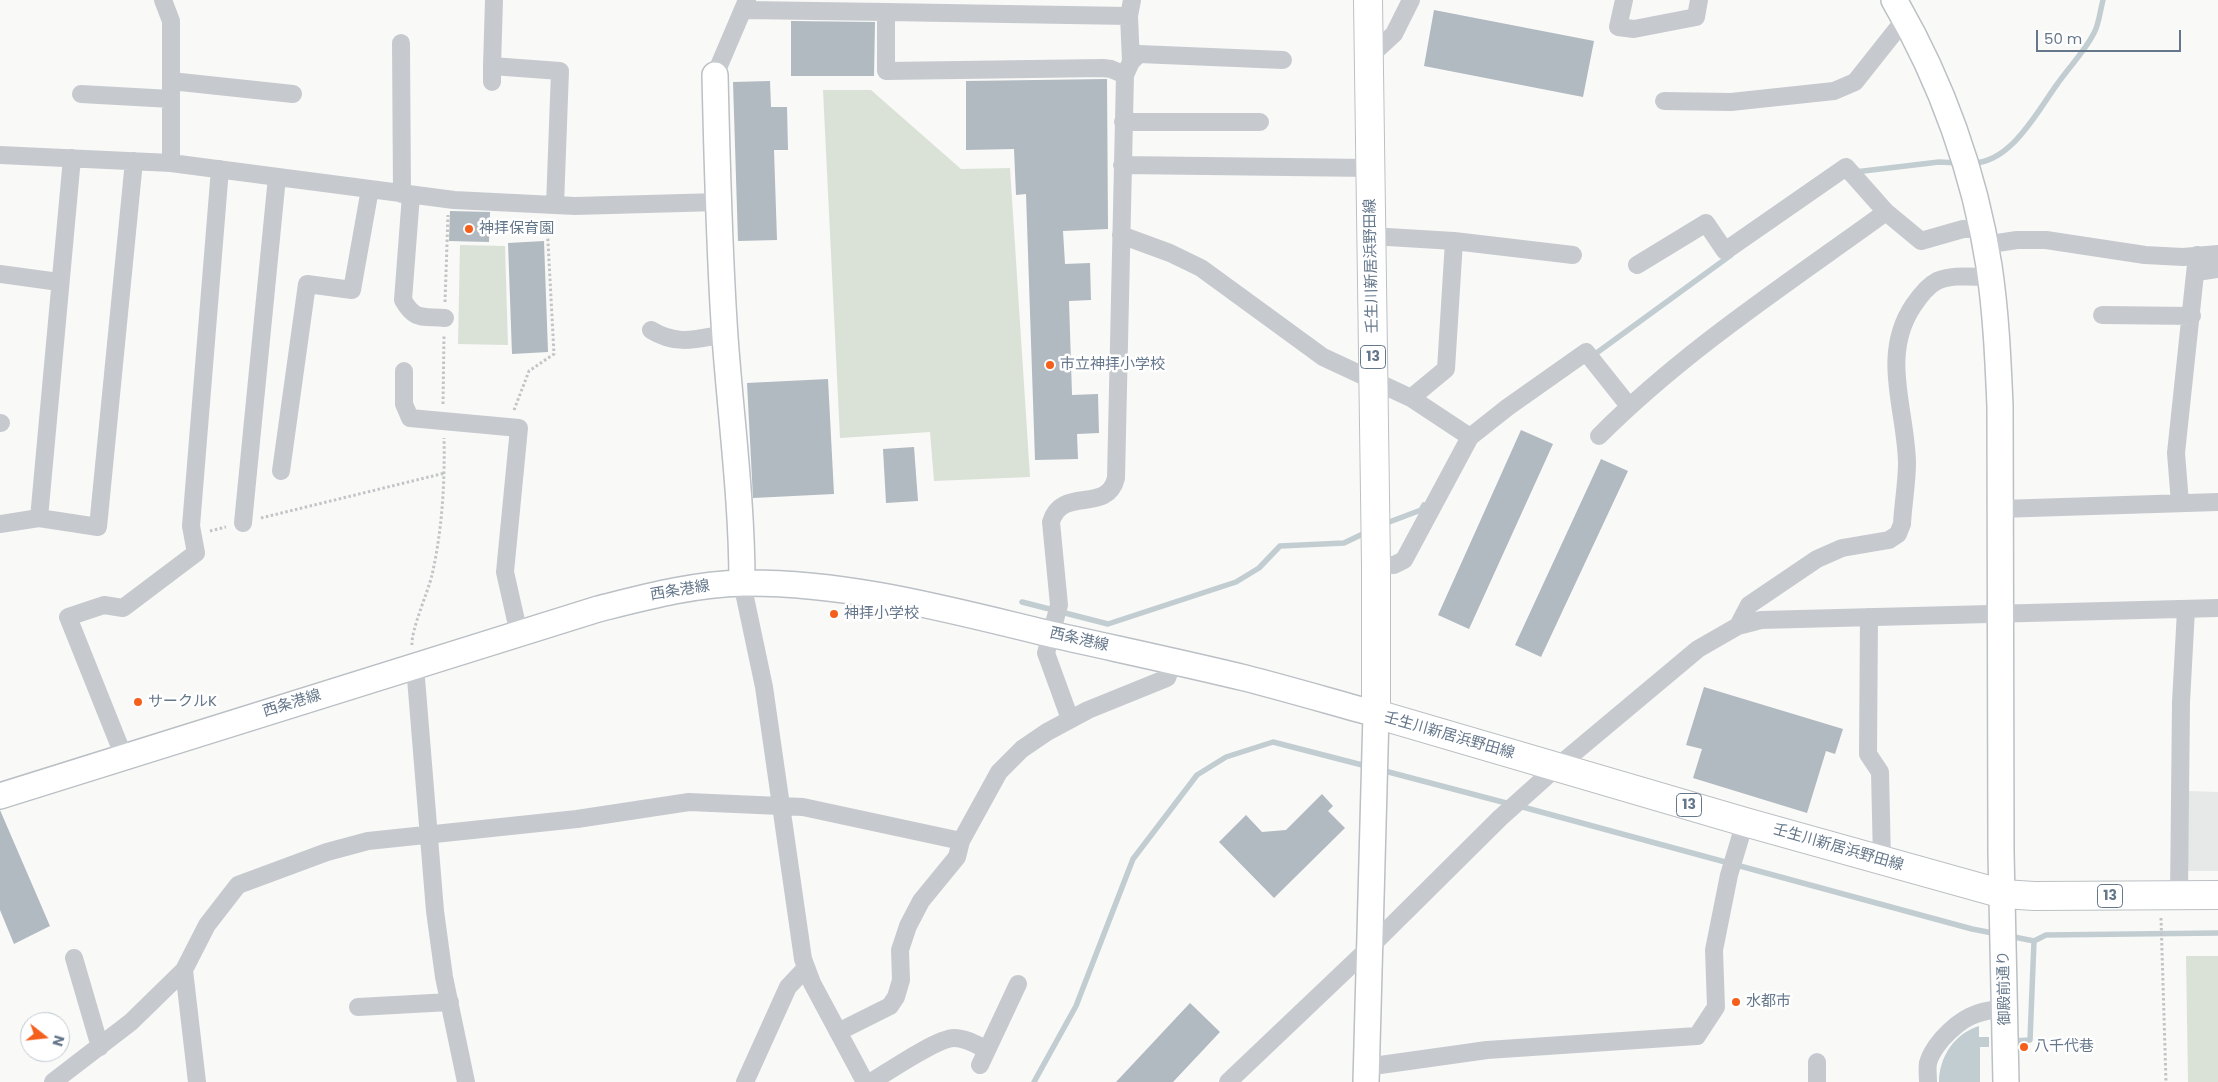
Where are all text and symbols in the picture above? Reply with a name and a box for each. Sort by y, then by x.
scale bar [2038,20,2183,52]
text: 50 m [2044,28,2082,49]
street label: 壬生川新居浜野田線 [1362,198,1382,334]
place label: 神拝保育園 [479,220,554,238]
marker: 神拝保育園 [463,223,475,235]
road number: 13 [1360,346,1386,368]
place label: 市立神拝小学校 [1060,356,1165,374]
marker: 市立神拝小学校 [1044,359,1056,371]
street label: 西条港線 [649,577,711,605]
place label: 神拝小学校 [844,605,919,623]
marker: 神拝小学校 [828,608,840,620]
street label: 西条港線 [1048,624,1110,656]
street label: 西条港線 [261,687,323,721]
place label: サークルK [148,693,217,711]
marker: サークルK [132,696,144,708]
street label: 壬生川新居浜野田線 [1382,709,1516,763]
road number: 13 [1676,794,1702,816]
street label: 壬生川新居浜野田線 [1771,821,1905,875]
road number: 13 [2098,884,2122,908]
street label: 御殿前通り [1995,950,2015,1026]
place label: 水都市 [1746,993,1791,1011]
marker: 水都市 [1730,996,1742,1008]
north arrow [20,1012,70,1062]
text: N [47,1033,70,1049]
place label: 八千代巷 [2034,1038,2094,1056]
marker: 八千代巷 [2018,1041,2030,1053]

